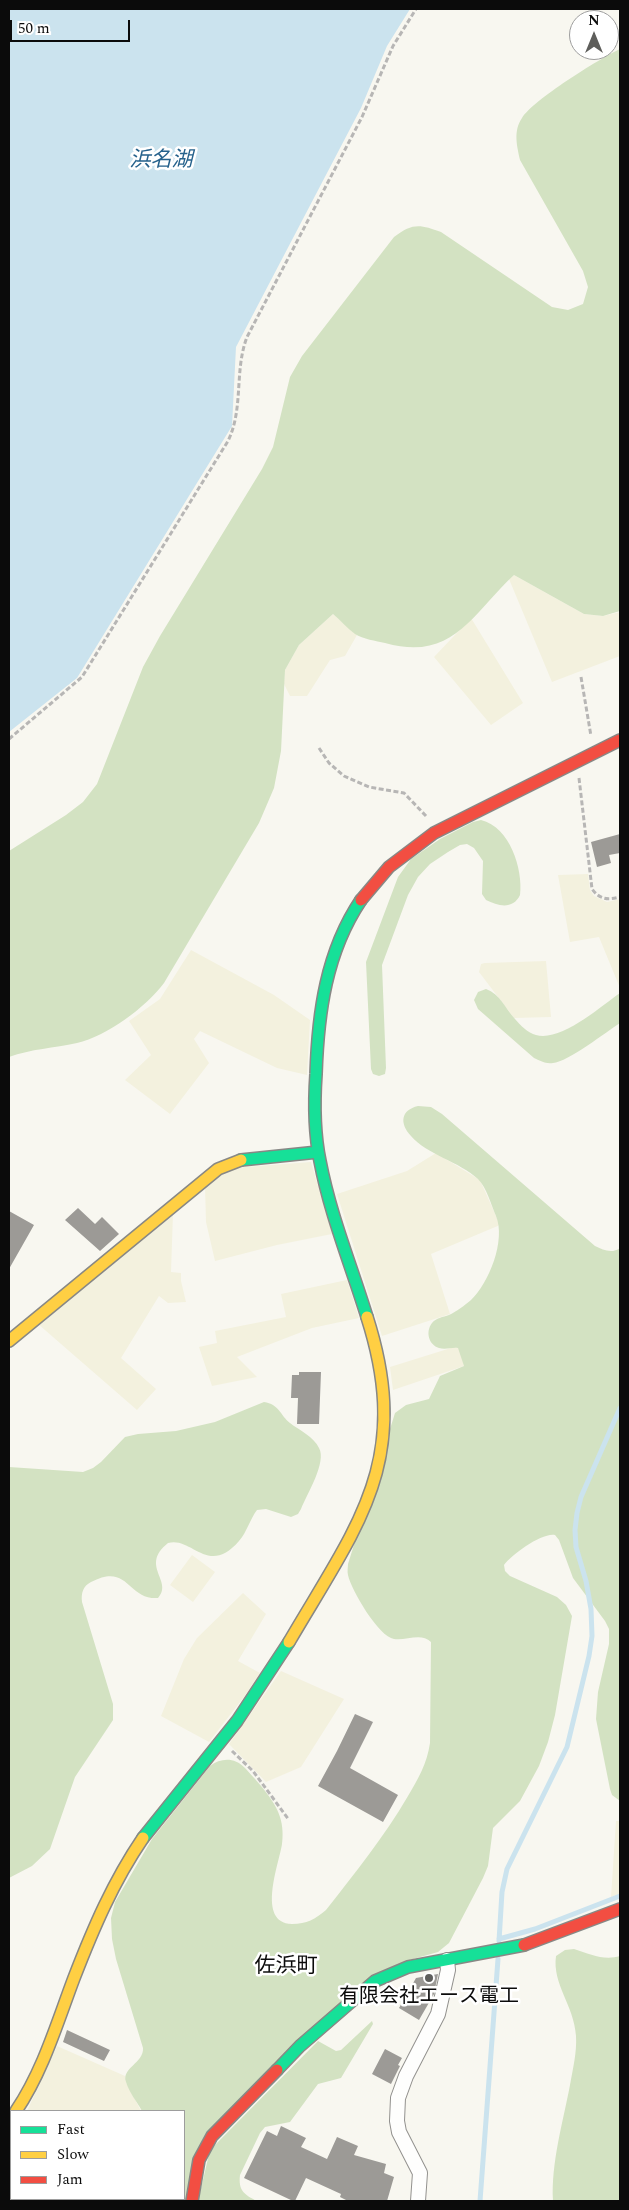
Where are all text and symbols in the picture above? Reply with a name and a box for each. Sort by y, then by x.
scale bar [12,10,132,42]
north arrow [569,10,619,60]
text: N [588,10,600,31]
text: 50 m [18,17,50,40]
water label: 浜名湖 [130,149,192,175]
district label: 佐浜町 [255,1955,317,1981]
marker: 有限会社エース電工 [423,1972,435,1984]
place label: 有限会社エース電工 [339,1986,519,2010]
legend [10,2110,185,2200]
text: Fast [57,2118,85,2141]
text: Slow [57,2143,89,2166]
text: Jam [57,2168,83,2191]

